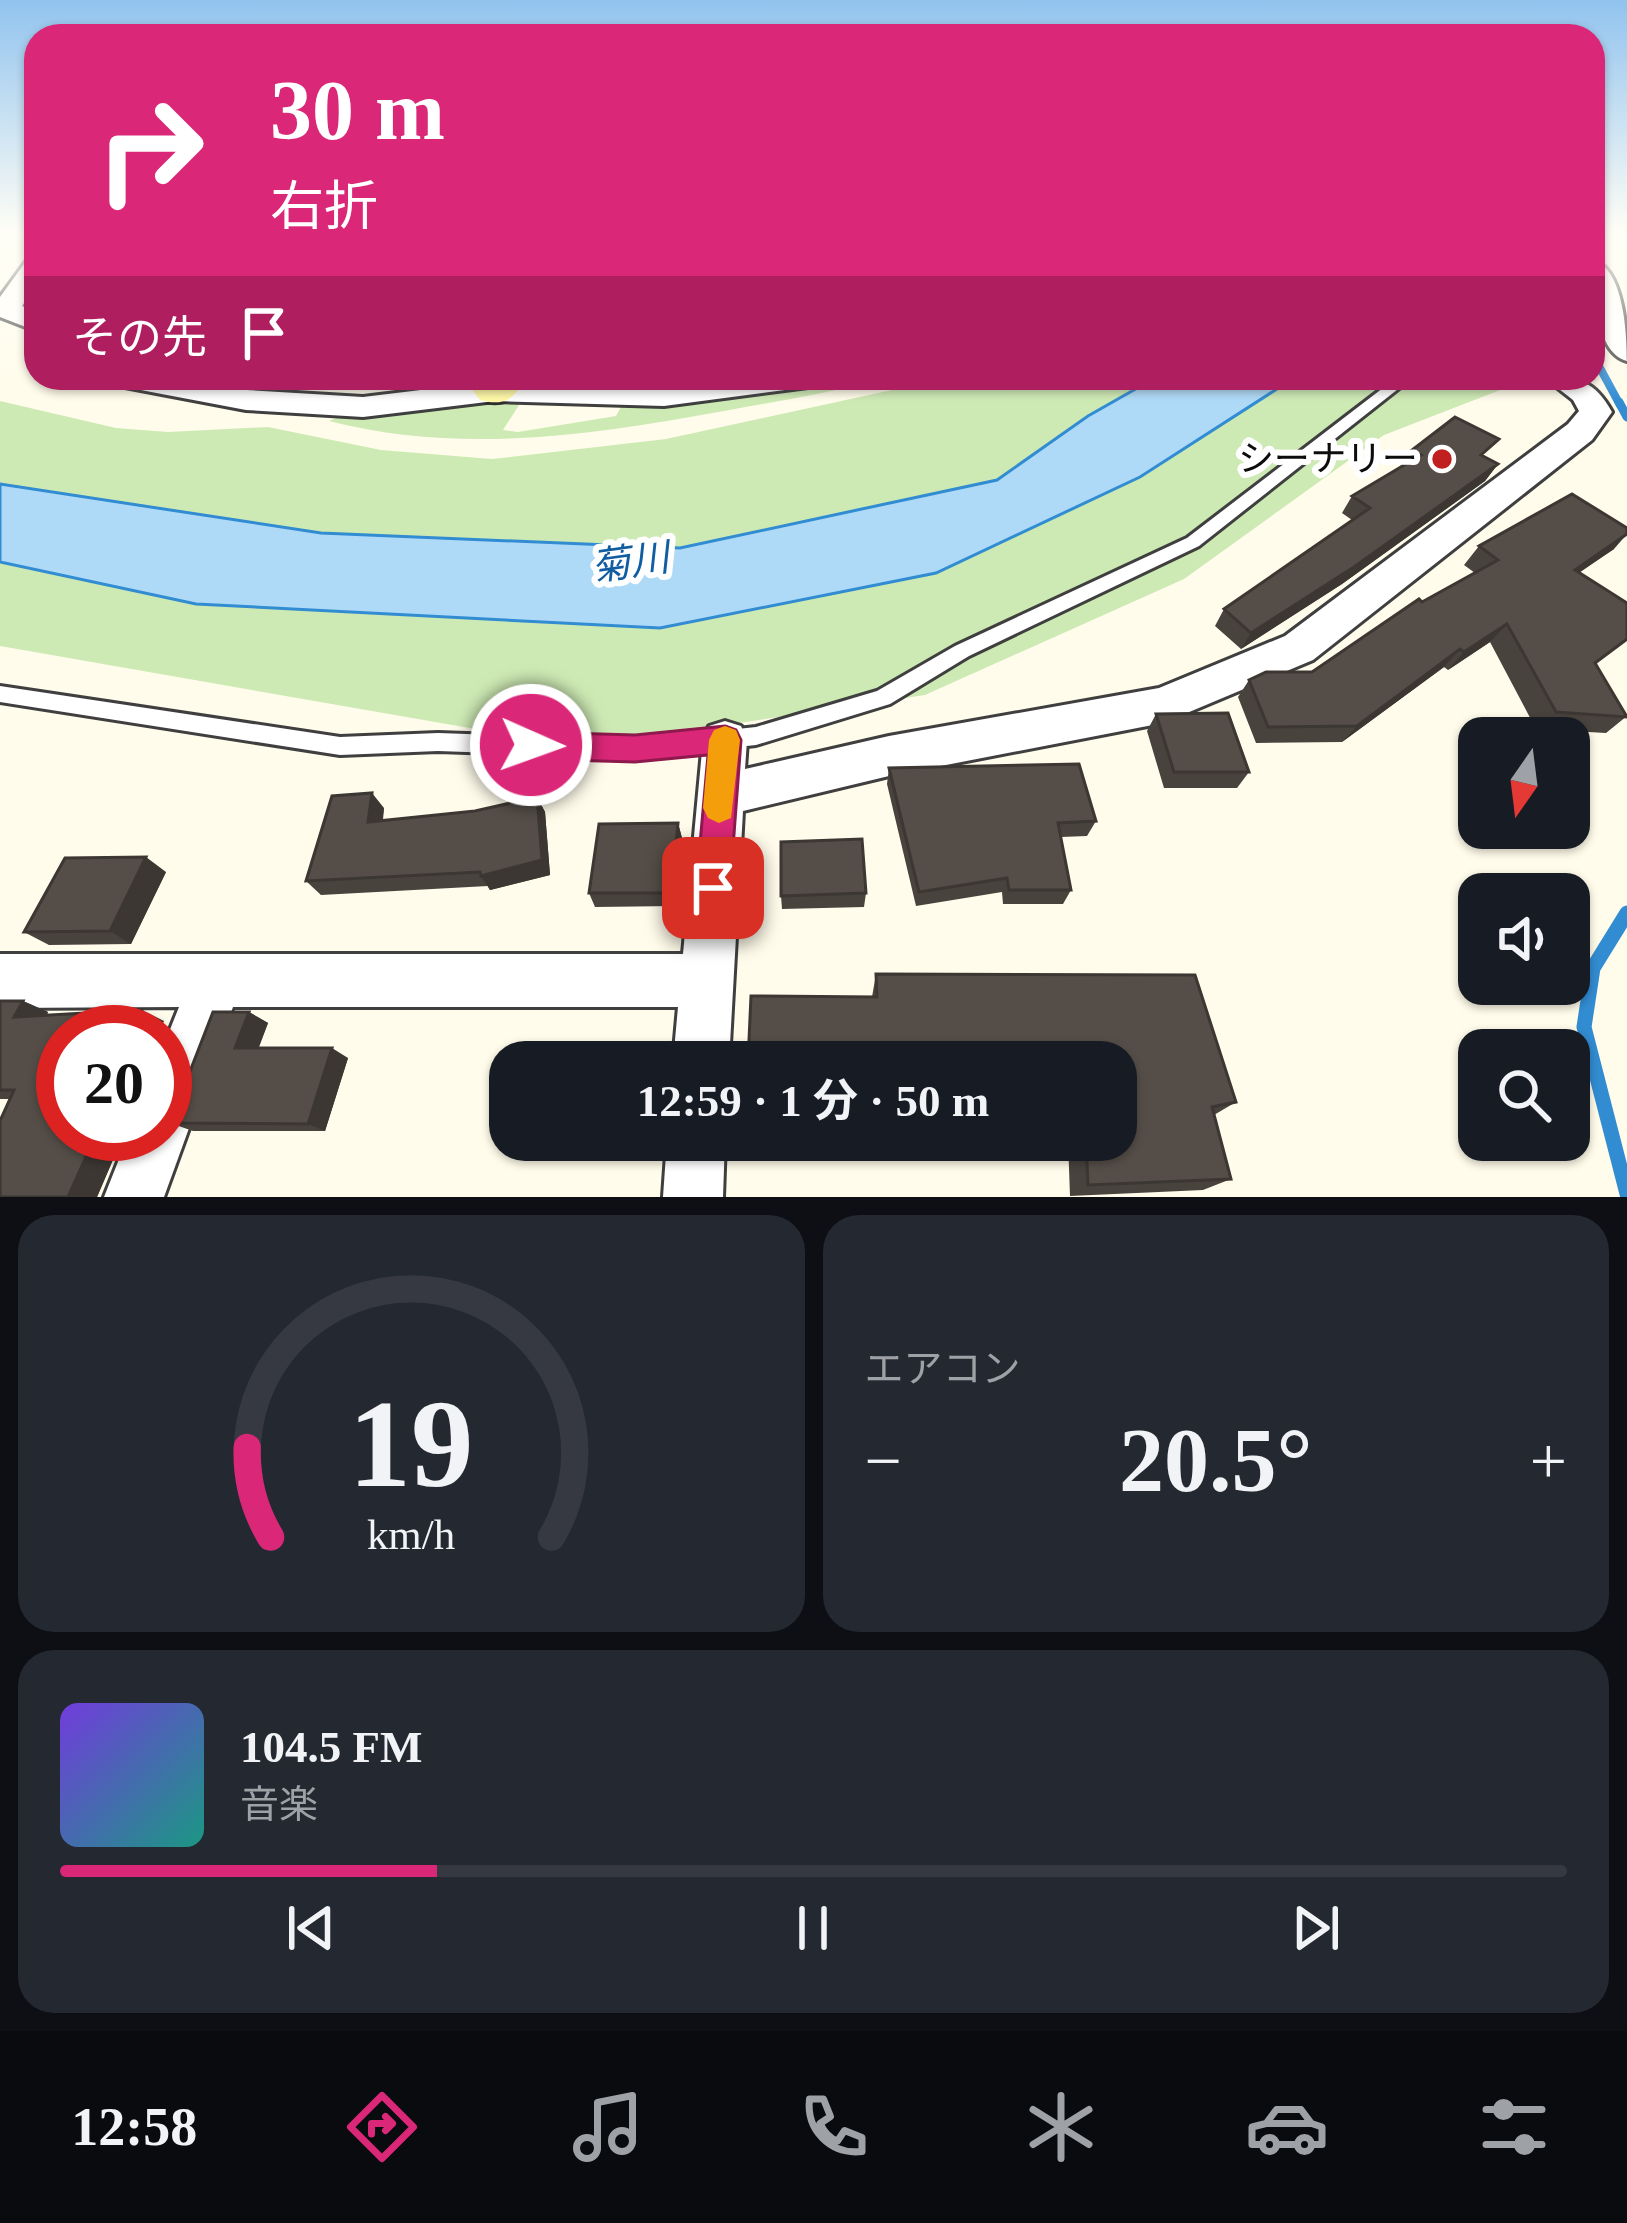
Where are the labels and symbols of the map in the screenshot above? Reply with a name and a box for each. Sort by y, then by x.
place label: シーナリー [1238,439,1418,479]
marker: シーナリー [1429,446,1455,472]
water label: 菊川 [588,535,676,589]
position arrow [468,682,594,808]
north arrow [1458,717,1590,849]
pin [662,837,764,939]
speed limit sign: 20 [36,1005,192,1161]

